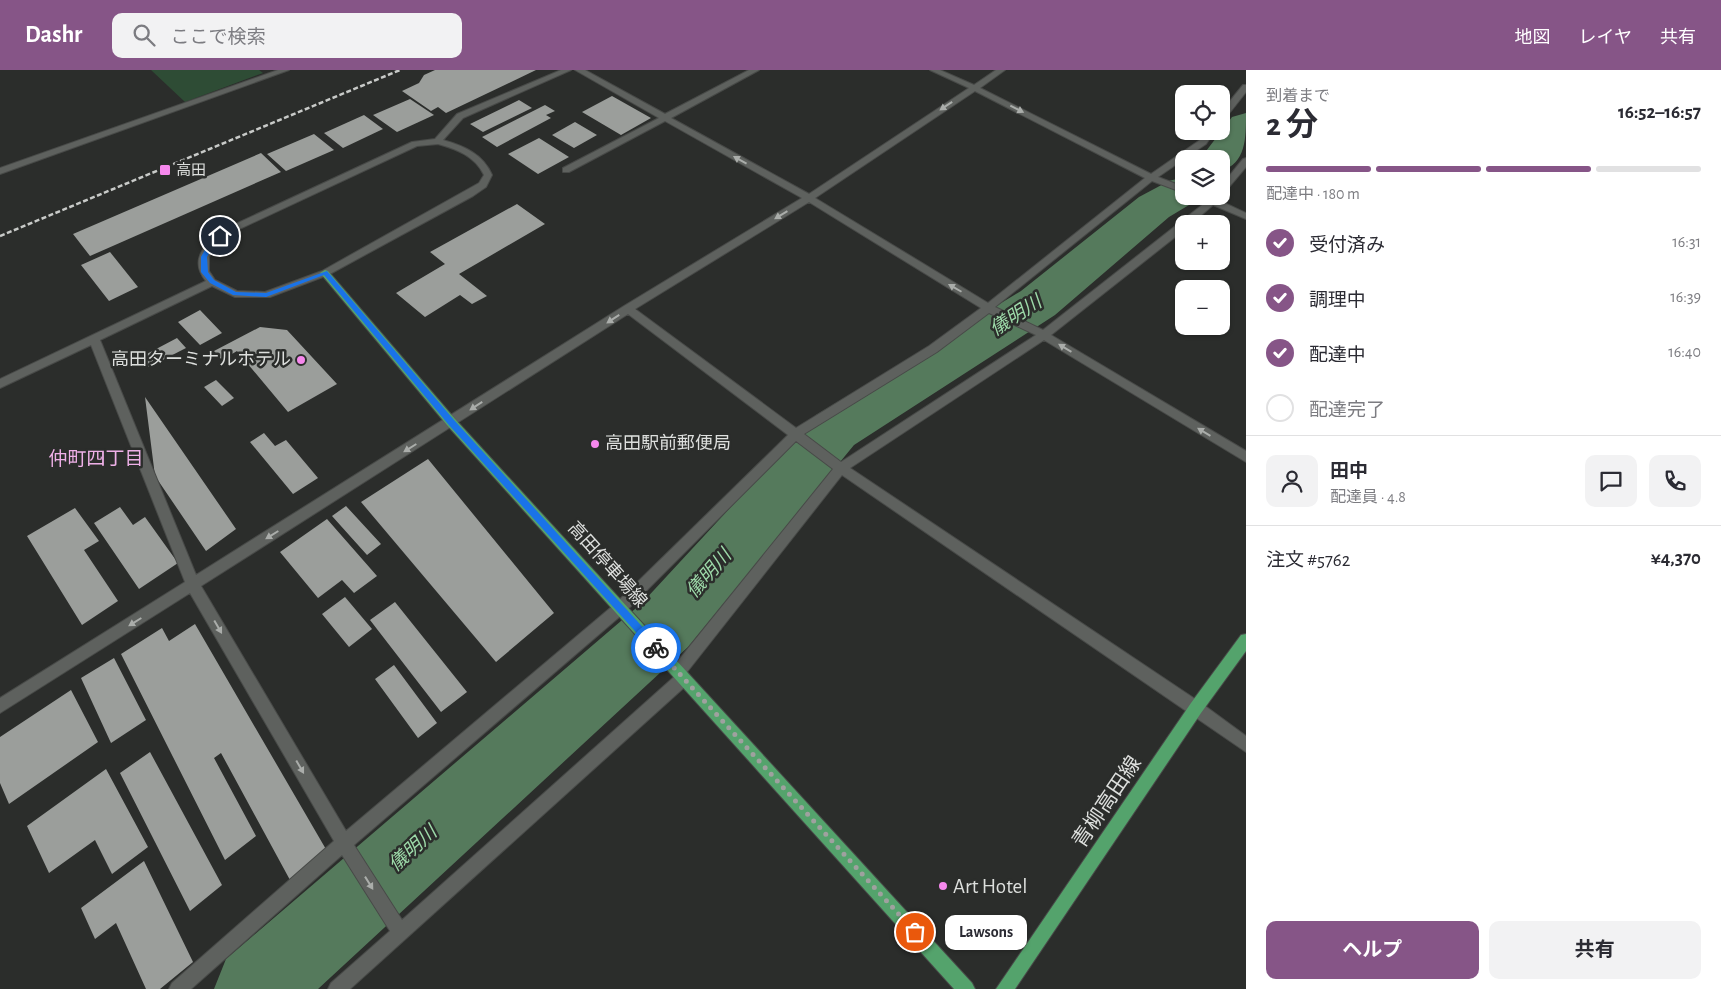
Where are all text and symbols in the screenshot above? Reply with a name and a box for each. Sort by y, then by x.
search box [112,13,462,58]
icon: search [130,21,158,49]
text: Dashr [25,23,82,47]
text: ここで検索 [170,28,265,47]
text: 地図 [1515,29,1551,47]
text: レイヤ [1579,29,1632,47]
text: 共有 [1660,29,1696,47]
map controls [1175,85,1230,335]
button: locate [1175,85,1230,140]
text: 到着まで [1266,88,1330,104]
one-way arrow [939,101,952,111]
text: 16:52–16:57 [1618,103,1701,122]
one-way arrow [1010,105,1024,113]
text: 2 分 [1266,109,1318,141]
button: layers [1175,150,1230,205]
one-way arrow [733,156,748,164]
place label: 高田 [176,162,206,178]
marker: 高田 [158,163,172,177]
text: 配達中 · 180 m [1266,186,1360,202]
one-way arrow [774,211,788,220]
pin [199,215,241,257]
button: + [1175,215,1230,270]
icon: home [206,222,234,250]
icon: check [1266,229,1294,257]
text: 16:31 [1672,234,1701,250]
text: 受付済み [1309,236,1385,255]
button: − [1175,280,1230,335]
one-way arrow [949,283,962,292]
icon: check [1266,284,1294,312]
text: 16:39 [1670,289,1701,305]
water label: 儀明川 [986,291,1047,339]
text: 調理中 [1309,291,1366,310]
one-way arrow [606,314,619,323]
icon: check [1266,339,1294,367]
one-way arrow [1059,343,1072,352]
text: 16:40 [1668,344,1701,360]
text: 配達中 [1309,346,1366,365]
place label: 高田ターミナルホテル [111,350,291,369]
marker: 高田ターミナルホテル [295,354,307,366]
text: 配達完了 [1309,401,1385,420]
one-way arrow [469,402,483,411]
one-way arrow [1198,427,1211,436]
place label: 高田駅前郵便局 [605,433,731,453]
marker: 高田駅前郵便局 [589,438,601,450]
one-way arrow [403,444,416,453]
district label: 仲町四丁目 [48,449,144,469]
button: person [1266,455,1318,507]
button: chat [1585,455,1637,507]
button: phone [1649,455,1701,507]
text: 田中 [1330,462,1368,481]
text: 配達員 · 4.8 [1330,489,1406,505]
street label: 高田停車場線 [564,518,651,611]
one-way arrow [266,530,279,540]
water label: 儀明川 [682,544,736,602]
text: ¥4,370 [1651,549,1701,568]
text: 注文 #5762 [1266,551,1350,570]
one-way arrow [128,617,141,626]
one-way arrow [213,621,222,634]
courier [631,623,681,673]
icon: bike [642,634,670,662]
street label: 青柳高田線 [1068,752,1145,851]
one-way arrow [295,761,304,774]
water label: 儀明川 [385,821,442,875]
one-way arrow [364,876,373,889]
place label: Art Hotel [953,876,1027,897]
marker: Art Hotel [937,880,949,892]
pin [894,911,936,953]
callout: Lawsons [945,914,1028,950]
icon: bag [901,918,929,946]
button: ヘルプ [1266,921,1479,979]
button: 共有 [1489,921,1701,979]
text: Lawsons [959,924,1013,940]

